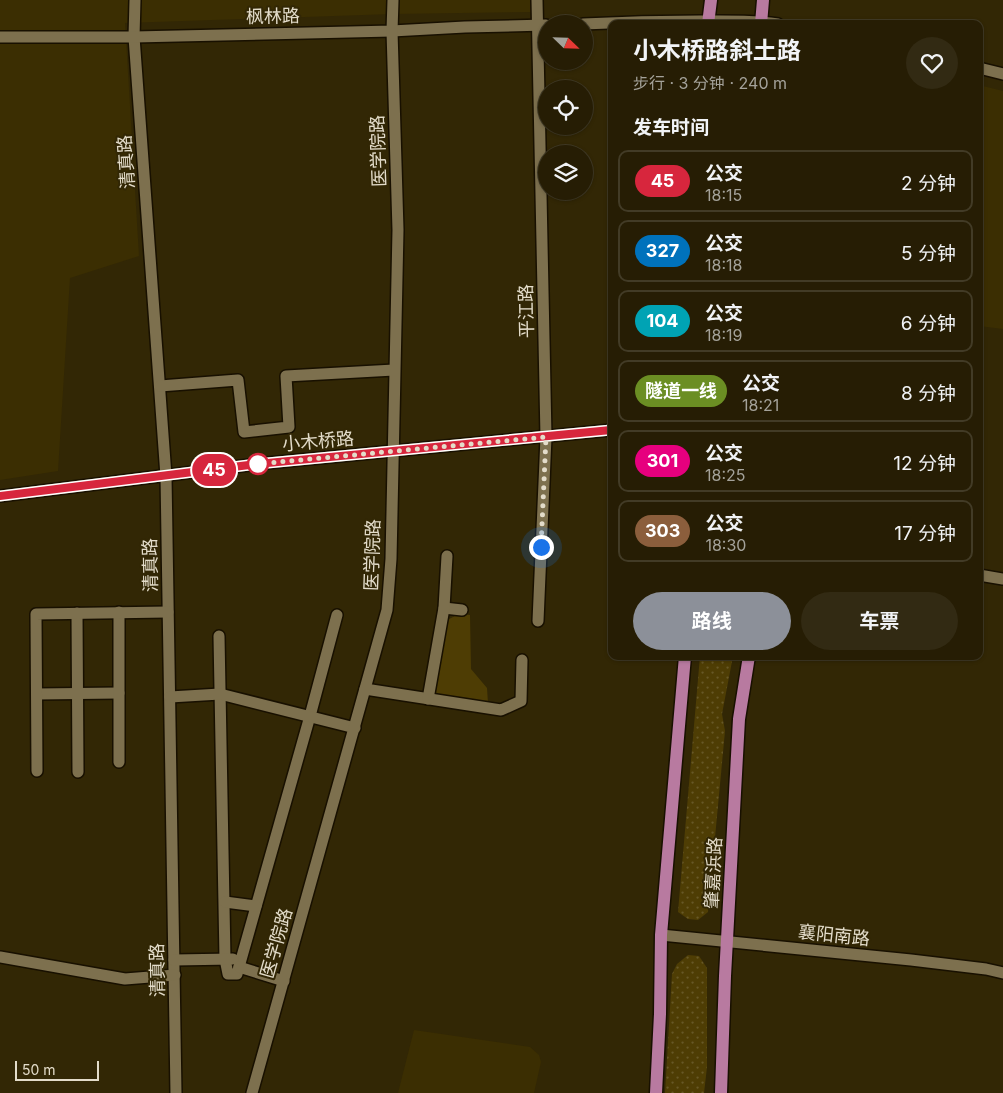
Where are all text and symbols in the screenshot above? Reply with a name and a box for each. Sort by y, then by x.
street label: 枫林路 [246,5,300,27]
north arrow [538,15,592,70]
map controls [538,15,593,200]
text: 小木桥路斜土路 [633,36,801,65]
button: heart [906,37,958,89]
text: 步行 · 3 分钟 · 240 m [633,73,787,93]
button: locate [538,80,593,135]
street label: 医学院路 [366,115,390,187]
text: 发车时间 [633,116,709,139]
street label: 清真路 [114,134,138,190]
button: layers [538,145,593,200]
text: 公交 [705,162,743,185]
text: 45 [651,170,674,191]
text: 2 分钟 [901,172,956,195]
text: 18:15 [705,185,742,205]
text: 公交 [705,232,743,255]
text: 327 [646,240,679,261]
text: 5 分钟 [901,242,956,265]
text: 18:18 [705,255,742,275]
street label: 平江路 [515,284,537,338]
text: 公交 [705,302,743,325]
text: 104 [646,310,679,331]
text: 6 分钟 [901,312,956,335]
text: 18:19 [705,325,742,345]
text: 公交 [742,372,780,395]
text: 隧道一线 [645,380,717,401]
text: 8 分钟 [901,382,956,405]
text: 18:21 [742,395,779,415]
street label: 小木桥路 [281,427,355,455]
text: 公交 [705,442,743,465]
text: 301 [647,450,678,471]
text: 12 分钟 [893,452,956,475]
unlabelled marker [247,453,269,475]
line badge: 45 [192,454,236,486]
text: 45 [202,459,226,480]
text: 18:25 [705,465,746,485]
text: 公交 [705,512,743,535]
street label: 医学院路 [360,519,384,591]
text: 303 [645,520,680,541]
text: 17 分钟 [894,522,956,545]
your location [529,535,554,560]
text: 18:30 [705,535,746,555]
street label: 清真路 [139,538,161,592]
button: 路线 [633,592,791,650]
button: 车票 [801,592,958,650]
street label: 肇嘉浜路 [701,836,725,910]
street label: 医学院路 [256,906,296,980]
street label: 襄阳南路 [797,921,871,949]
street label: 清真路 [146,943,168,997]
scale bar [15,1058,99,1081]
text: 50 m [22,1061,56,1078]

